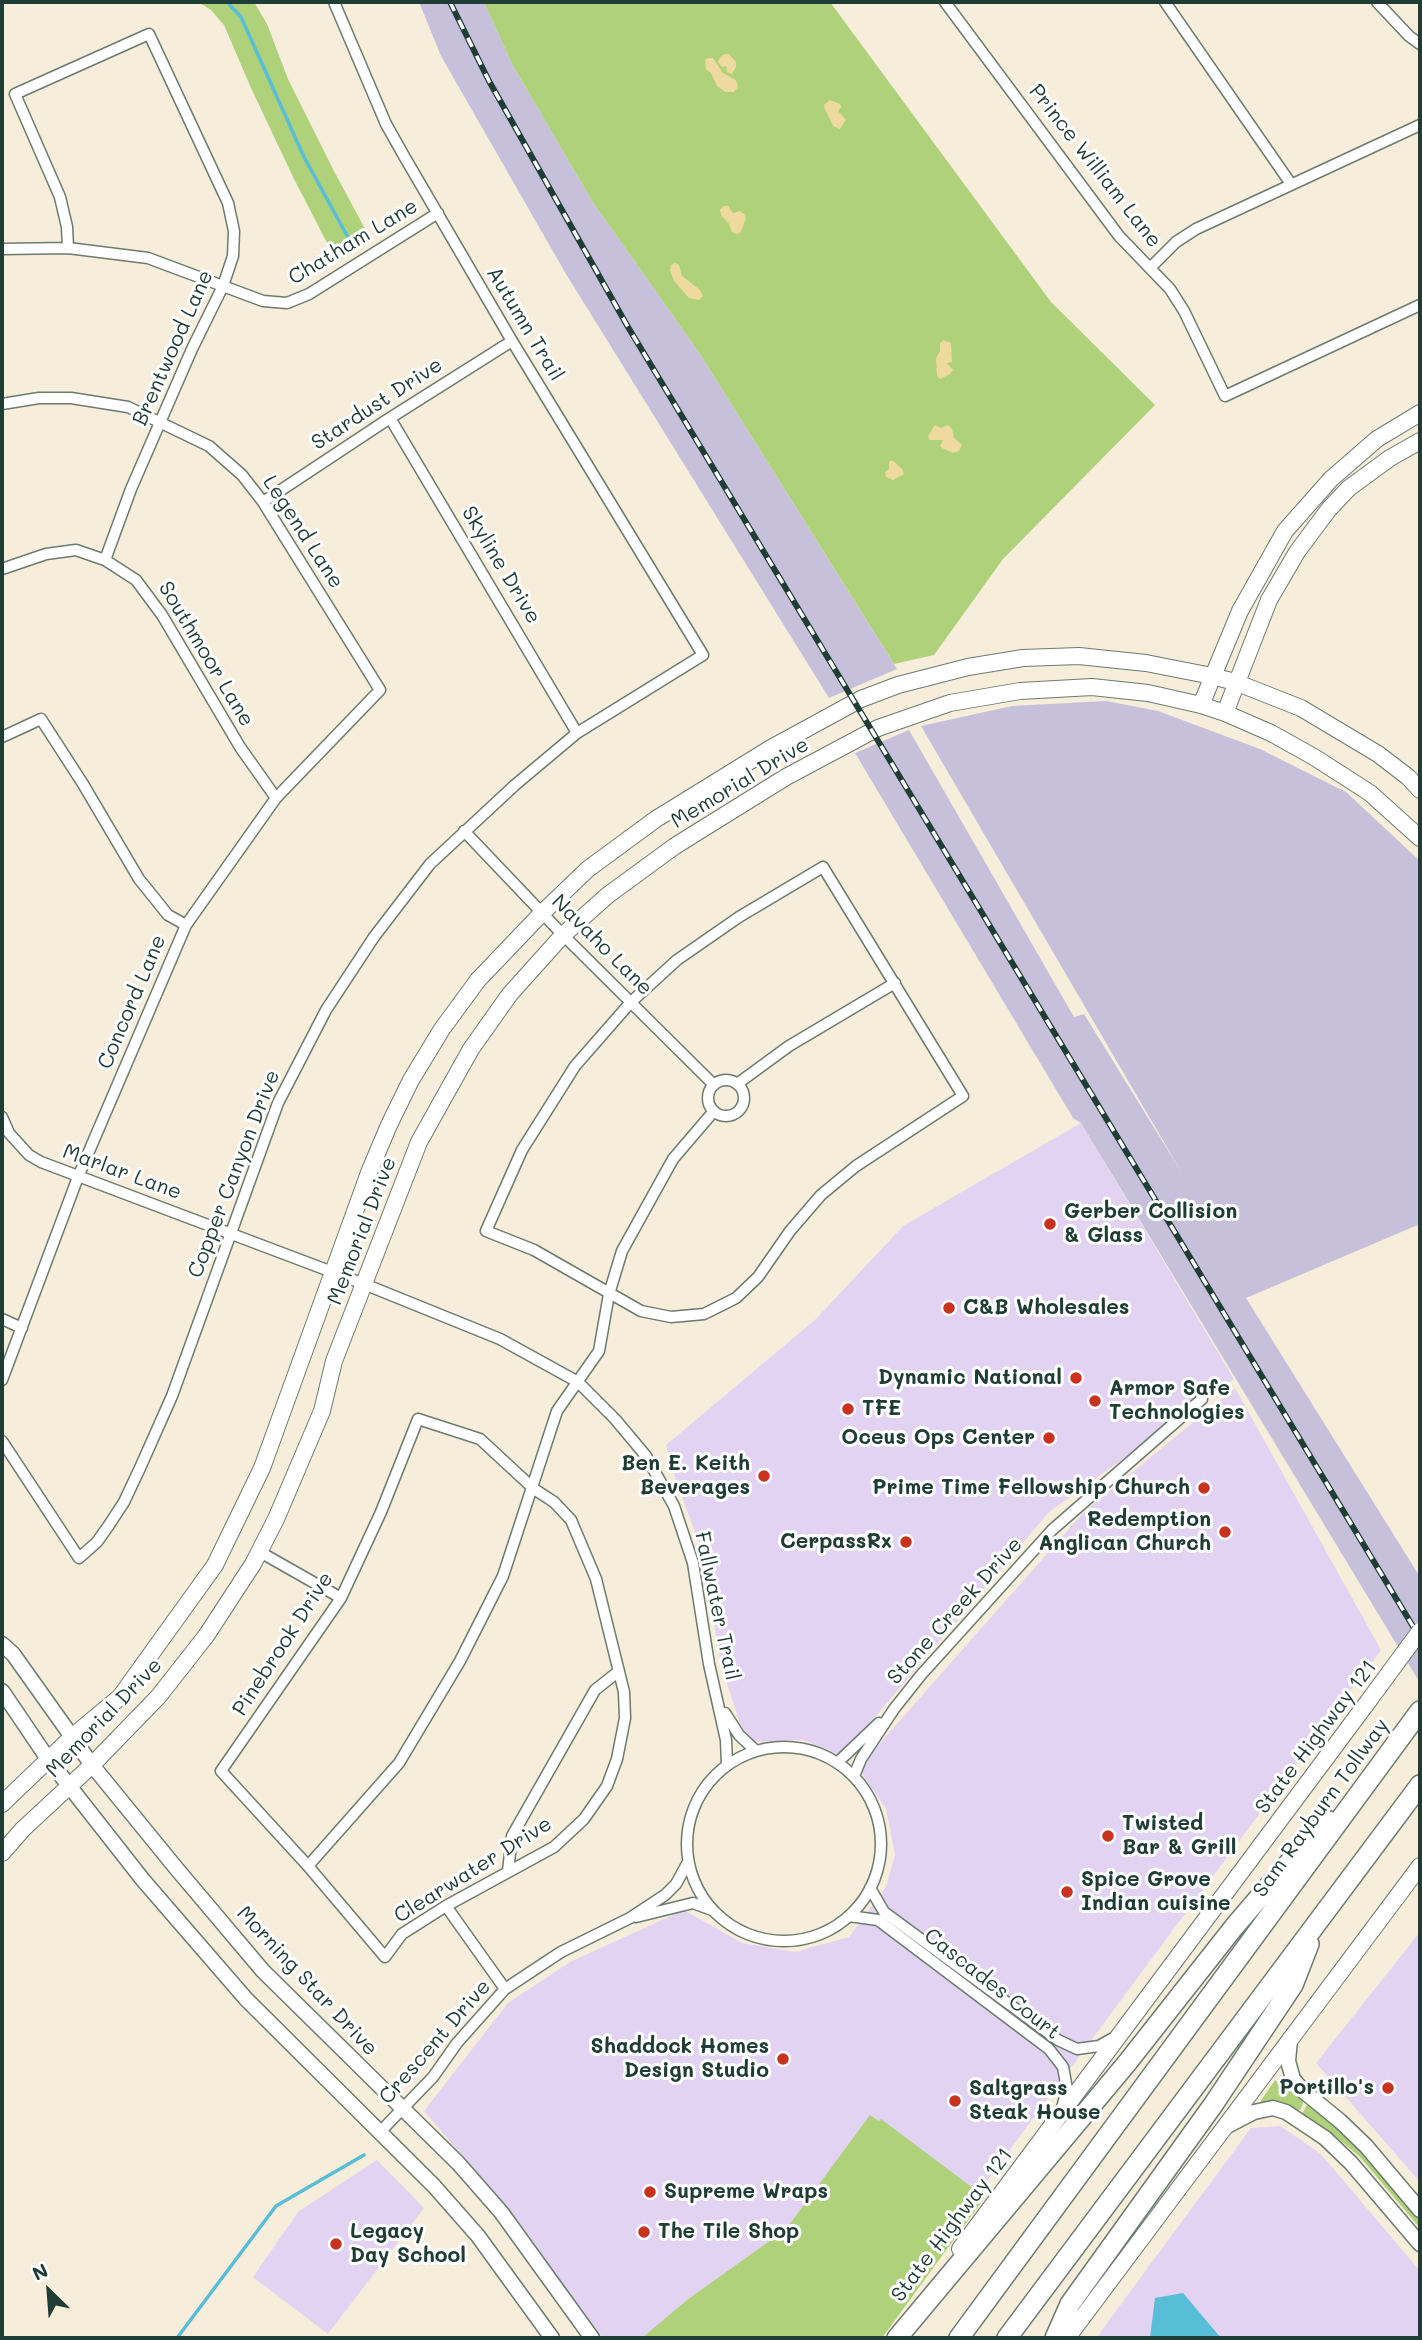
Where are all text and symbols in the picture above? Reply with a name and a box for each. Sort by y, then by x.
street label: Prince William Lane [1023,79,1167,253]
street label: Chatham Lane [284,194,422,290]
street label: Autumn Trail [481,262,569,386]
street label: Brentwood Lane [127,266,219,430]
street label: Stardust Drive [307,352,447,456]
street label: Legend Lane [257,471,349,593]
street label: Skyline Drive [456,502,546,628]
street label: Southmoor Lane [153,577,259,731]
street label: Memorial Drive [666,732,814,834]
street label: Navaho Lane [546,889,658,1001]
street label: Concord Lane [92,931,172,1073]
street label: Copper Canyon Drive [183,1067,285,1281]
street label: Marlar Lane [59,1139,185,1205]
street label: Memorial Drive [322,1153,402,1309]
place label: Gerber Collision & Glass [1064,1199,1237,1249]
marker: Gerber Collision & Glass [1042,1216,1058,1232]
place label: C&B Wholesales [963,1295,1129,1321]
marker: C&B Wholesales [941,1300,957,1316]
place label: Dynamic National [878,1365,1062,1391]
marker: Dynamic National [1068,1370,1084,1386]
place label: Armor Safe Technologies [1109,1376,1245,1426]
marker: Armor Safe Technologies [1087,1393,1103,1409]
place label: TFE [862,1396,901,1422]
marker: TFE [840,1401,856,1417]
place label: Oceus Ops Center [841,1425,1035,1451]
marker: Oceus Ops Center [1041,1430,1057,1446]
place label: Ben E. Keith Beverages [621,1451,750,1501]
marker: Ben E. Keith Beverages [756,1468,772,1484]
place label: Prime Time Fellowship Church [872,1475,1190,1501]
marker: Prime Time Fellowship Church [1196,1480,1212,1496]
place label: Redemption Anglican Church [1038,1507,1211,1557]
marker: Redemption Anglican Church [1217,1524,1233,1540]
street label: Fallwater Trail [689,1529,745,1683]
place label: CerpassRx [780,1529,892,1555]
street label: Stone Creek Drive [882,1532,1028,1690]
marker: CerpassRx [898,1534,914,1550]
street label: Pinebrook Drive [227,1567,339,1721]
street label: Memorial Drive [41,1653,167,1783]
street label: State Highway 121 [1250,1655,1382,1819]
street label: Sam Rayburn Tollway [1248,1714,1394,1902]
street label: Clearwater Drive [389,1811,557,1929]
place label: Twisted Bar & Grill [1122,1811,1236,1861]
marker: Twisted Bar & Grill [1100,1828,1116,1844]
place label: Spice Grove Indian cuisine [1081,1867,1231,1917]
marker: Spice Grove Indian cuisine [1059,1884,1075,1900]
street label: Morning Star Drive [231,1901,383,2061]
street label: Cascades Court [919,1923,1065,2045]
street label: Crescent Drive [374,1974,496,2110]
place label: Shaddock Homes Design Studio [591,2034,769,2084]
marker: Shaddock Homes Design Studio [775,2051,791,2067]
place label: Portillo's [1279,2075,1374,2101]
place label: Saltgrass Steak House [969,2076,1101,2126]
marker: Portillo's [1380,2080,1396,2096]
marker: Saltgrass Steak House [947,2093,963,2109]
street label: State Highway 121 [886,2143,1018,2307]
place label: Supreme Wraps [664,2179,828,2205]
marker: Supreme Wraps [642,2184,658,2200]
place label: Legacy Day School [350,2219,466,2269]
place label: The Tile Shop [658,2219,799,2245]
marker: The Tile Shop [636,2224,652,2240]
marker: Legacy Day School [328,2236,344,2252]
north arrow [14,2256,84,2326]
text: N [28,2257,52,2286]

